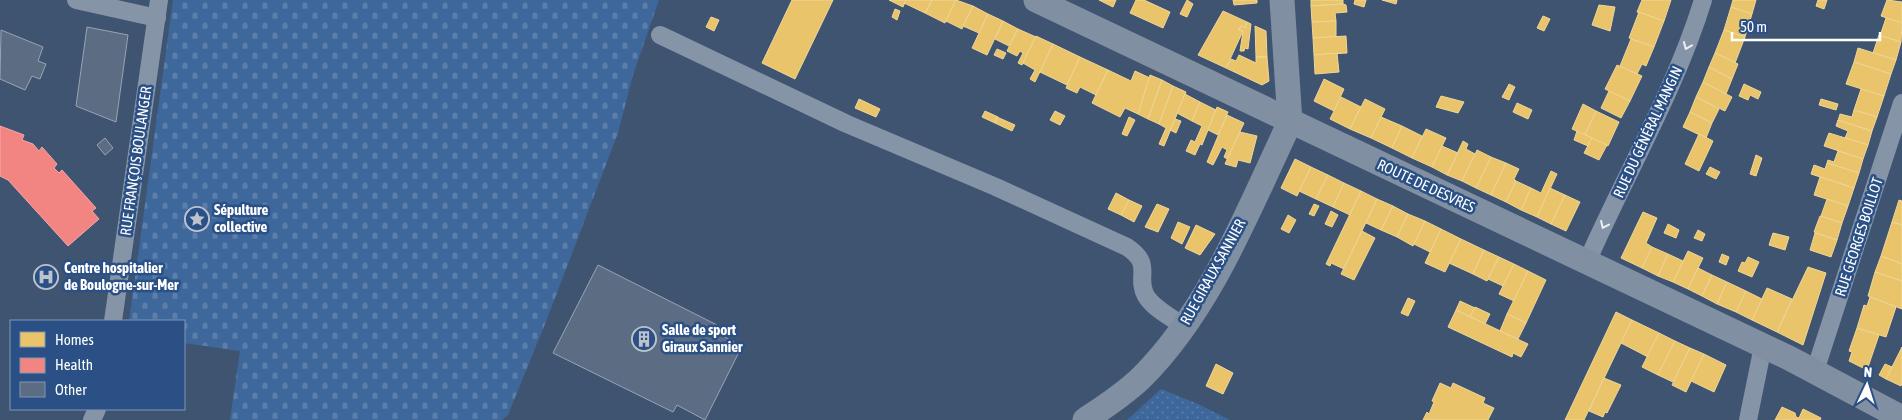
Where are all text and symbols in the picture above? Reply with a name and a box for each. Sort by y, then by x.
scale bar [1732,10,1880,42]
text: 50 m [1740,18,1767,35]
one-way arrow [1683,41,1693,50]
street label: RUE DU GÉNÉRAL MANGIN [1610,63,1686,200]
street label: RUE FRANÇOIS BOULANGER [117,85,154,237]
street label: ROUTE DE DESVRES [1375,156,1478,216]
street label: RUE GEORGES BOILLOT [1831,175,1886,298]
place label: Sépulture collective [214,201,268,235]
place icon: Sépulture collective [184,206,210,232]
street label: RUE GIRAUX SANNIER [1176,216,1249,328]
one-way arrow [1600,220,1610,229]
place label: Centre hospitalier de Boulogne-sur-Mer [64,259,179,293]
hospital icon: Centre hospitalier de Boulogne-sur-Mer [33,264,59,290]
legend [10,320,185,410]
place label: Salle de sport Giraux Sannier [662,321,743,355]
building icon: Salle de sport Giraux Sannier [631,326,657,352]
text: Homes [55,331,94,348]
text: Health [55,356,93,373]
north arrow [1842,360,1892,410]
text: N [1863,364,1873,380]
text: Other [55,381,87,398]

